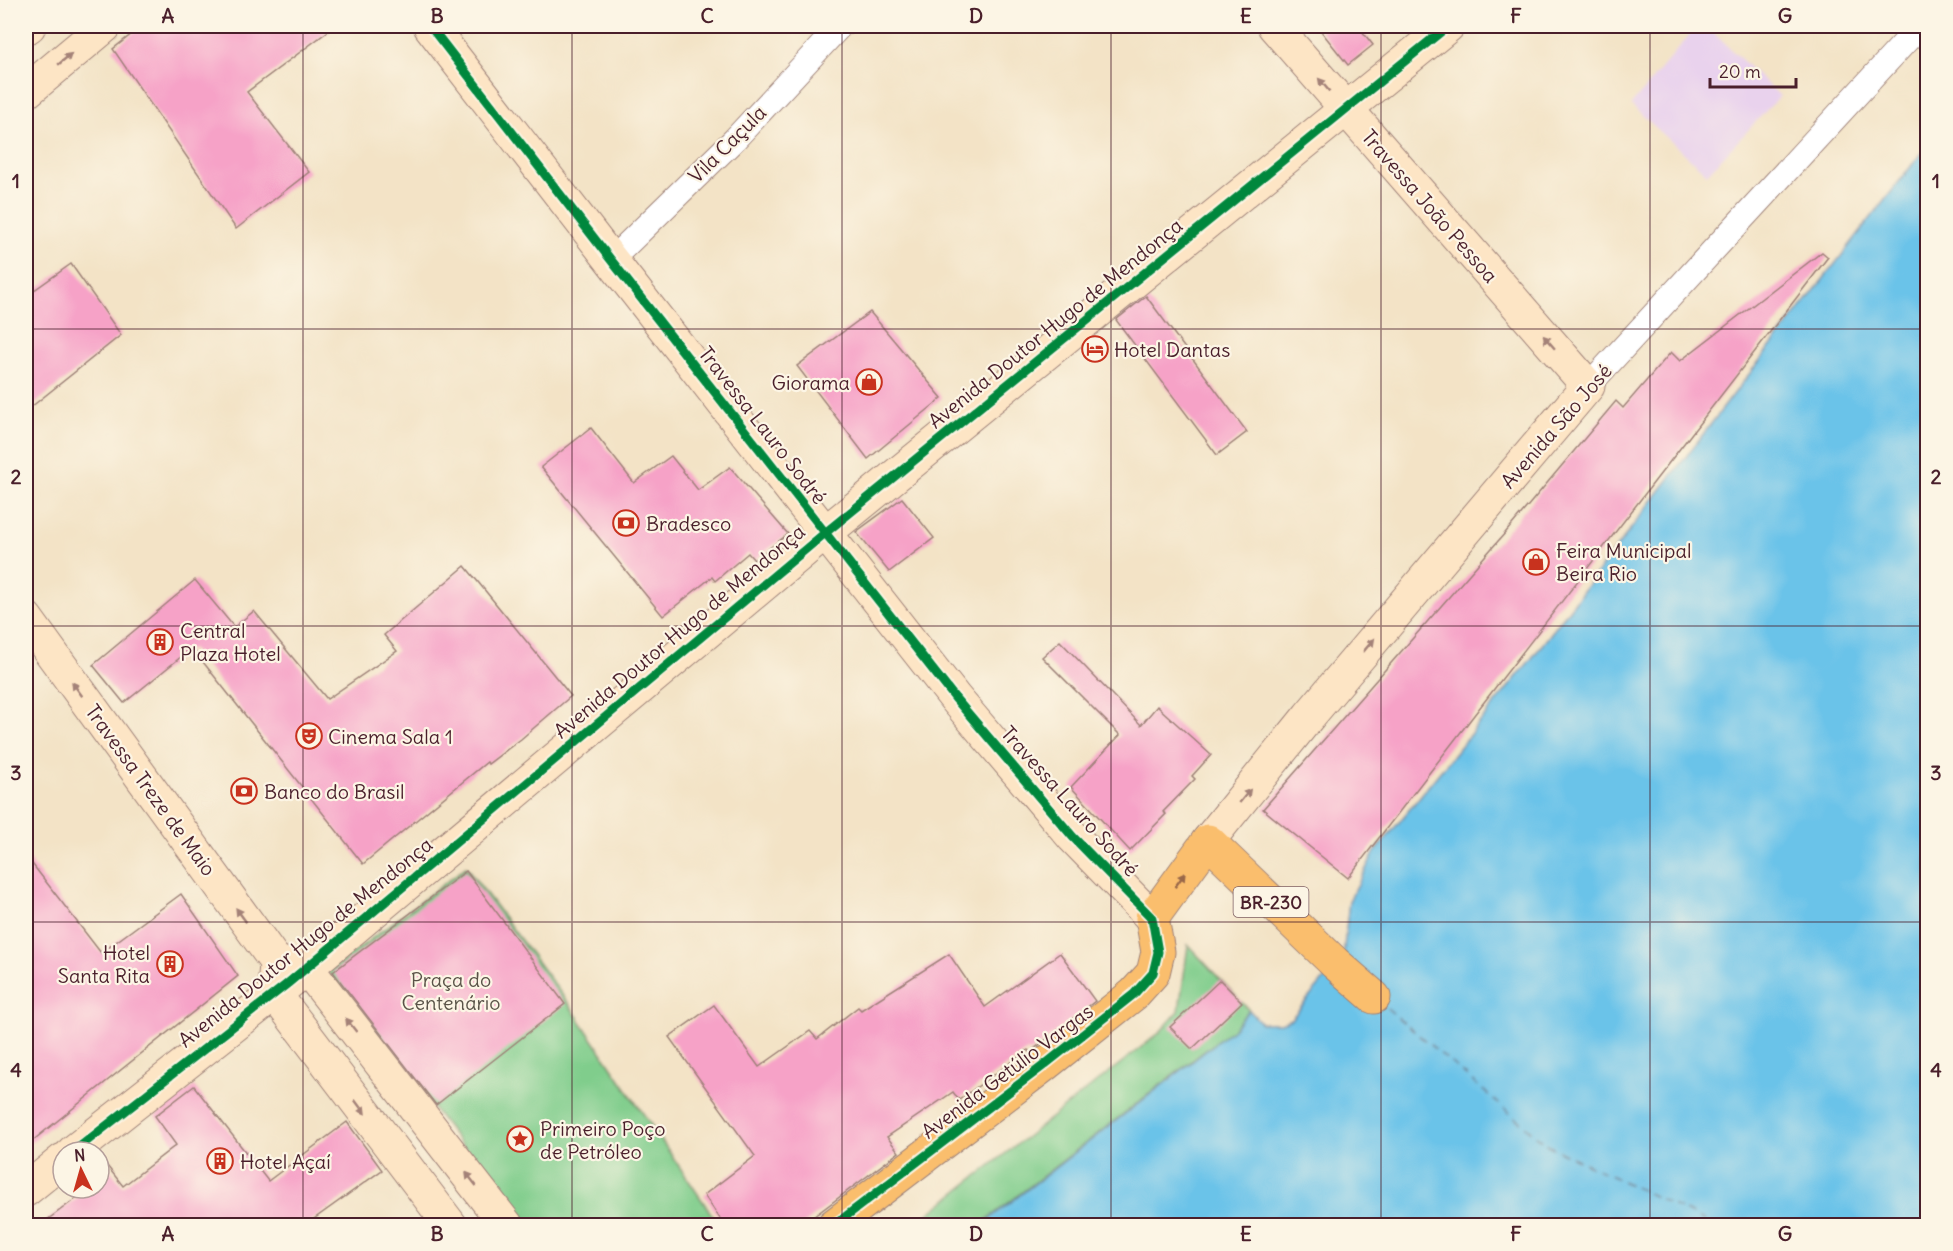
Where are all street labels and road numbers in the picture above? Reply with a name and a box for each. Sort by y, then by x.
street label: Vila Caçula [683,100,771,188]
street label: Travessa João Pessoa [1357,124,1503,288]
street label: Avenida Doutor Hugo de Mendonça [923,213,1187,433]
street label: Travessa Lauro Sodré [694,341,832,509]
street label: Avenida São José [1495,359,1617,493]
street label: Avenida Doutor Hugo de Mendonça [548,519,810,743]
street label: Travessa Treze de Maio [80,699,222,881]
street label: Travessa Lauro Sodré [996,721,1144,881]
street label: Avenida Doutor Hugo de Mendonça [173,832,437,1052]
road number: BR-230 [1234,887,1308,917]
street label: Avenida Getúlio Vargas [916,998,1098,1144]

